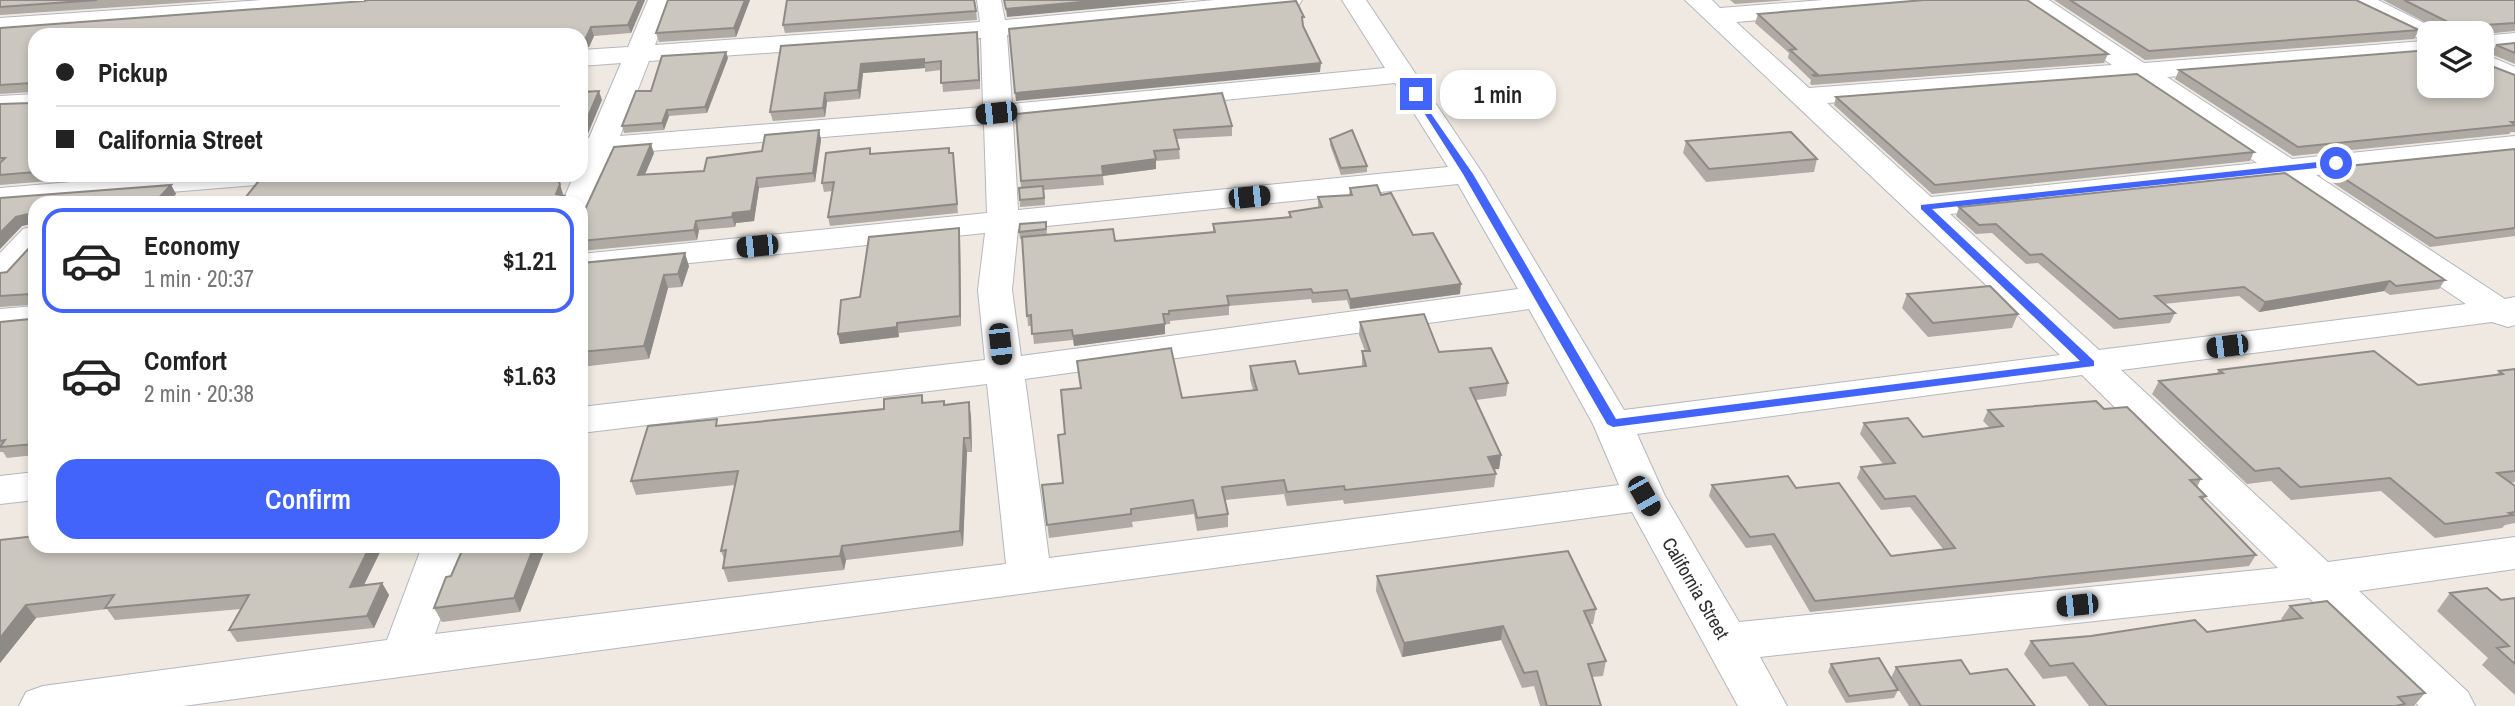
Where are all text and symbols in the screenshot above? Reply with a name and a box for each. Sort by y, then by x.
map controls [2417,21,2494,98]
button: layers [2417,21,2494,98]
text: Pickup [98,55,168,90]
callout: 1 min [1440,70,1556,119]
route end [1400,78,1432,110]
text: 1 min [1474,79,1522,110]
car [975,100,1018,126]
text: California Street [98,122,263,157]
route start [2320,147,2352,179]
car [1228,184,1271,210]
text: Economy [144,228,240,263]
icon: car [60,229,123,292]
car [736,233,779,259]
text: $1.21 [503,243,556,278]
text: 1 min · 20:37 [144,263,254,294]
car [988,322,1013,366]
car [2205,333,2250,359]
text: Comfort [144,343,227,378]
icon: car [60,344,123,407]
text: $1.63 [503,358,556,393]
text: 2 min · 20:38 [144,378,254,409]
button: Confirm [56,459,560,539]
car [1625,473,1664,519]
street label: California Street [1656,532,1736,644]
car [2056,592,2099,618]

